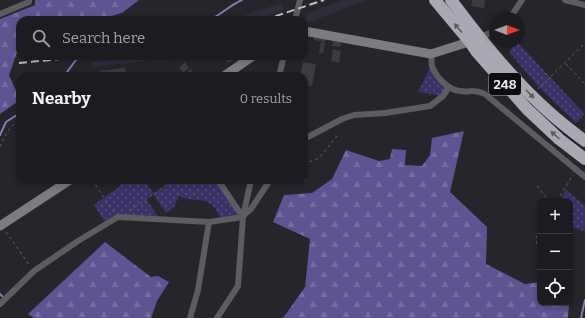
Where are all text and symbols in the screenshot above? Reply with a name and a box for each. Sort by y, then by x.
north arrow [489,12,525,48]
search box [16,16,308,60]
one-way arrow [454,23,463,33]
icon: search [30,27,52,49]
text: Search here [62,29,145,47]
road number: 248 [489,73,521,95]
text: Nearby [32,88,91,109]
one-way arrow [526,89,535,99]
text: 0 results [240,91,292,106]
one-way arrow [549,130,560,139]
map controls [537,198,573,306]
button: + [537,198,573,234]
button: − [537,234,573,270]
button: locate [537,270,573,306]

